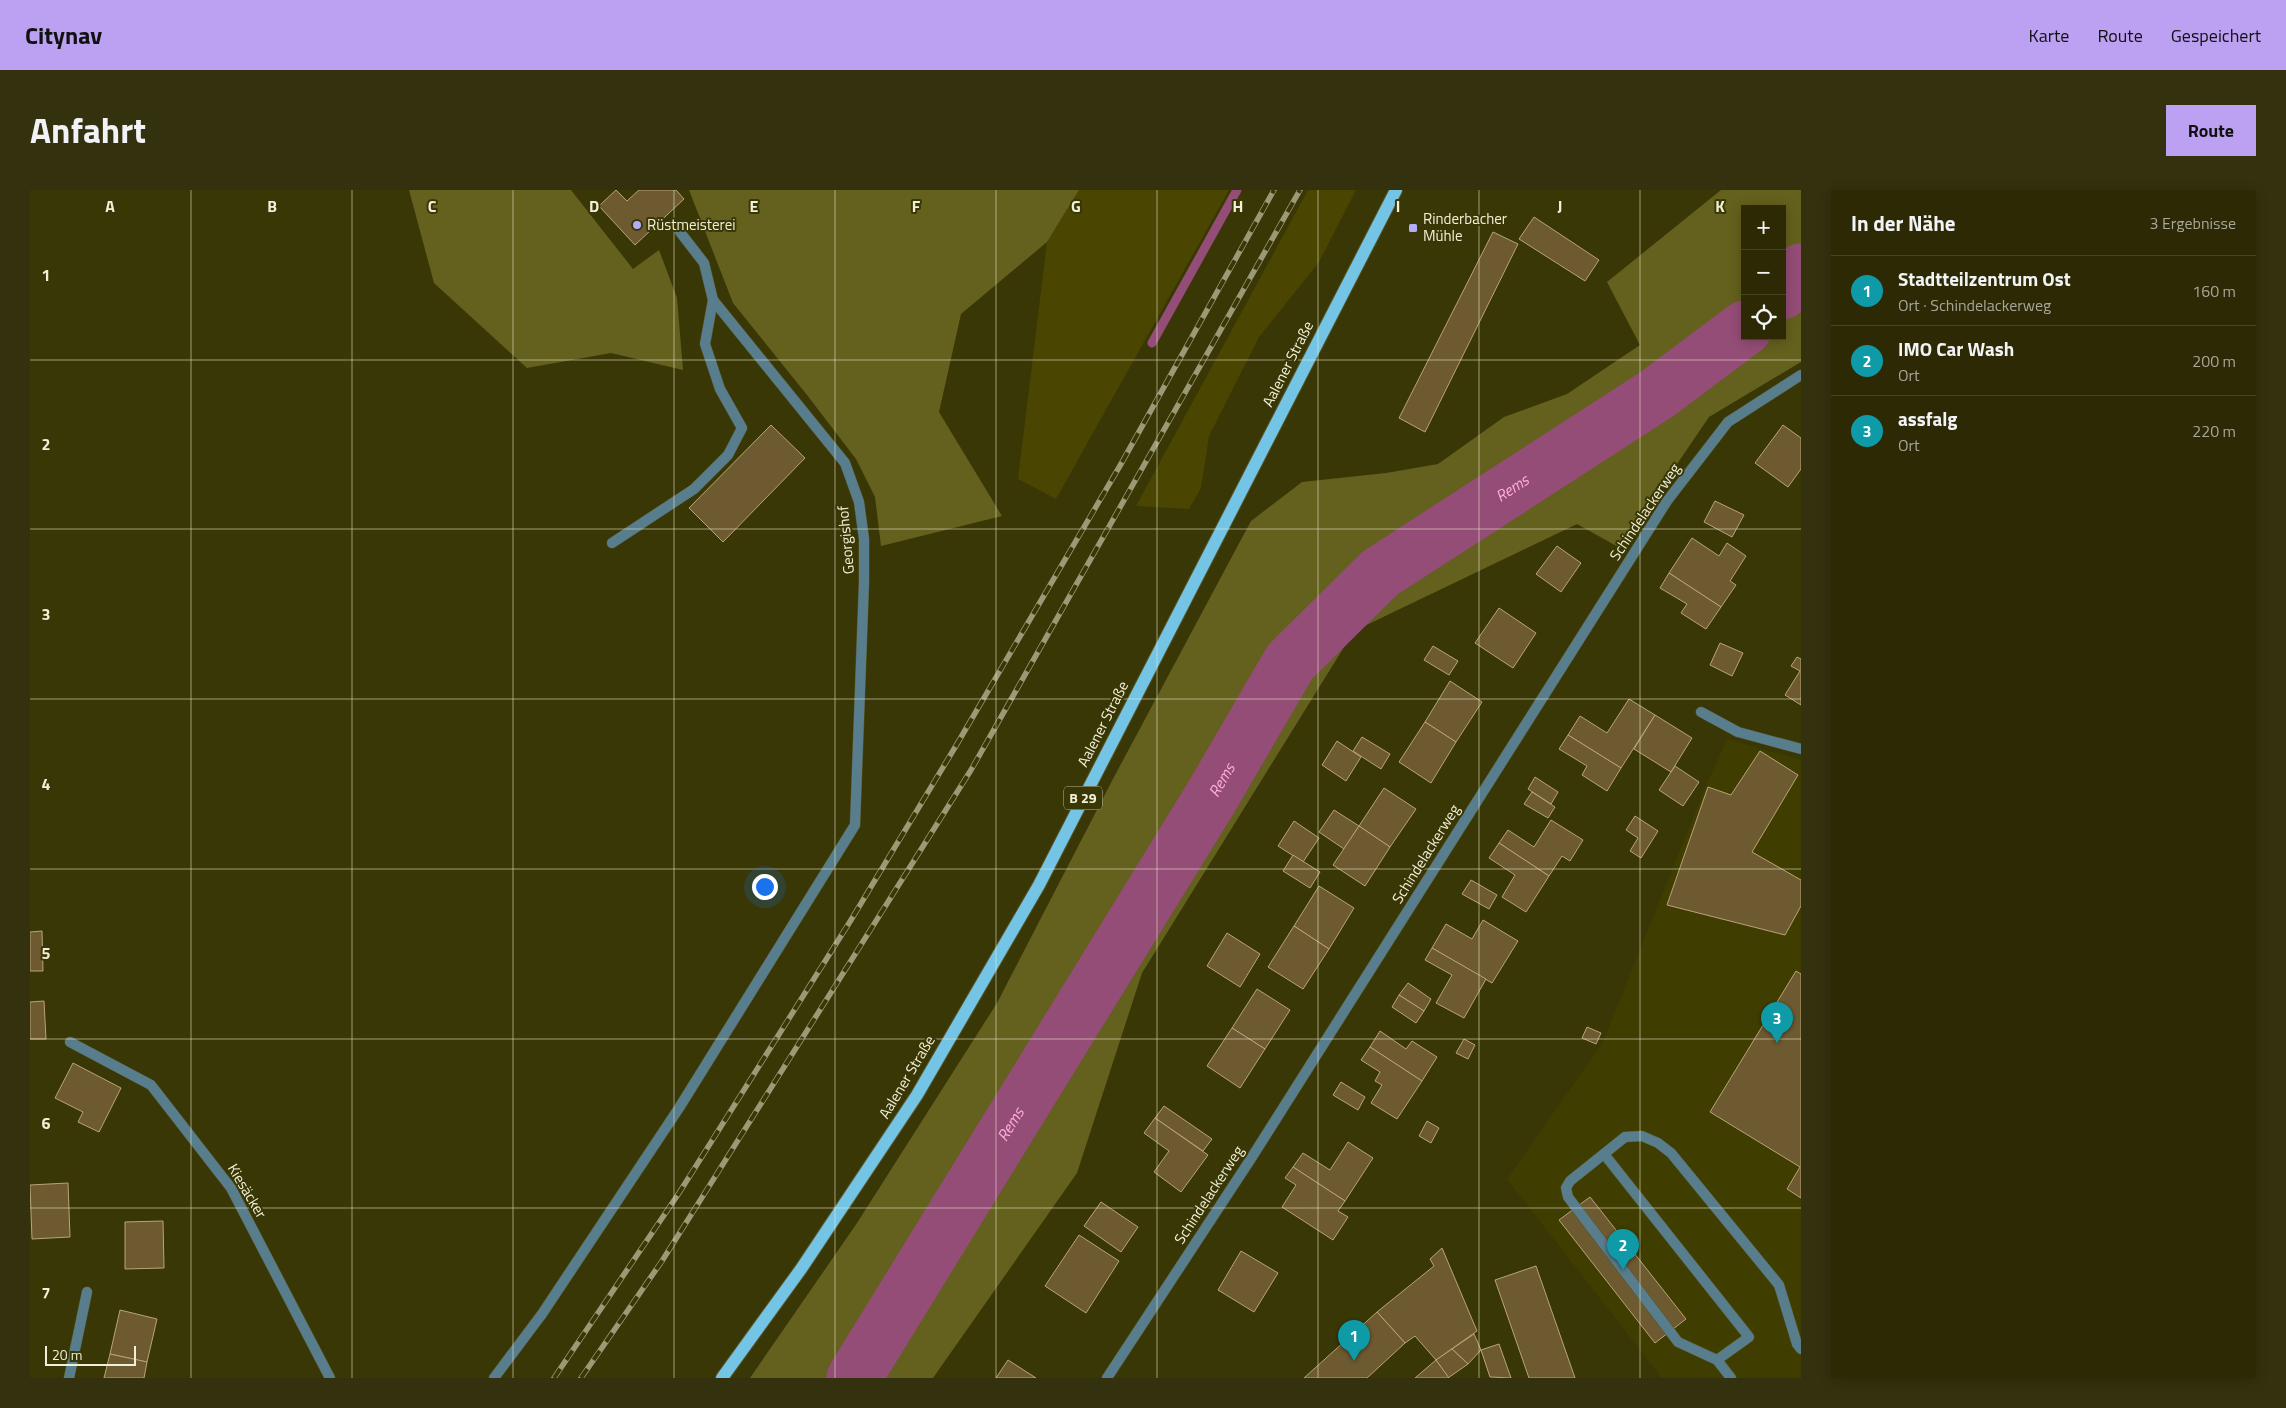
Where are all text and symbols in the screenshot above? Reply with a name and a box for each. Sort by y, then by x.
text: Citynav [25,17,102,53]
text: Karte [2028,22,2069,49]
text: Route [2097,22,2143,49]
text: Gespeichert [2171,22,2261,49]
text: Anfahrt [30,103,146,157]
button: Route [2166,105,2256,156]
text: A [105,194,115,218]
text: B [267,194,277,218]
text: C [428,194,437,218]
text: D [589,194,599,218]
text: E [750,194,759,218]
text: F [912,194,921,218]
text: G [1071,194,1081,218]
text: H [1233,194,1243,218]
text: I [1396,194,1400,218]
text: J [1558,194,1562,218]
text: K [1715,194,1725,218]
map controls [1741,205,1786,340]
button: + [1741,205,1786,250]
place label: Rinderbacher Mühle [1423,207,1507,247]
text: In der Nähe [1851,207,1956,239]
text: 3 Ergebnisse [2149,211,2236,235]
place label: Rüstmeisterei [647,213,736,236]
marker: Rüstmeisterei [631,219,643,231]
marker: Rinderbacher Mühle [1407,222,1419,234]
button: − [1741,250,1786,295]
text: 1 [42,263,50,287]
text: Stadtteilzentrum Ost [1898,264,2071,293]
text: 1 [1863,279,1871,303]
text: 160 m [2192,279,2236,303]
text: Ort · Schindelackerweg [1898,293,2051,317]
button: locate [1741,295,1786,340]
street label: Aalener Straße [1256,317,1319,411]
text: IMO Car Wash [1898,334,2014,363]
text: 2 [1863,349,1871,373]
text: 200 m [2192,349,2236,373]
text: Ort [1898,363,1920,387]
text: assfalg [1898,404,1957,433]
text: 3 [1863,419,1871,443]
text: 220 m [2192,419,2236,443]
text: 2 [42,432,50,456]
text: Ort [1898,433,1920,457]
street label: Schindelackerweg [1603,458,1686,565]
water label: Rems [1490,467,1534,507]
street label: Georgishof [831,505,860,575]
text: 3 [42,602,50,626]
street label: Aalener Straße [1071,677,1134,771]
water label: Rems [1202,757,1241,801]
text: 4 [42,772,51,796]
road number: B 29 [1064,786,1102,810]
street label: Schindelackerweg [1386,799,1466,908]
your location [752,874,778,900]
text: 5 [42,941,51,965]
pin: 3 [1761,1002,1793,1043]
street label: Aalener Straße [873,1031,941,1123]
water label: Rems [991,1102,1030,1146]
text: 6 [42,1111,51,1135]
street label: Schindelackerweg [1168,1141,1249,1249]
street label: Kiesäcker [222,1159,273,1222]
pin: 2 [1607,1229,1639,1270]
text: 7 [42,1281,50,1305]
pin: 1 [1338,1320,1370,1361]
scale bar [45,1343,136,1366]
text: 20 m [52,1344,82,1365]

